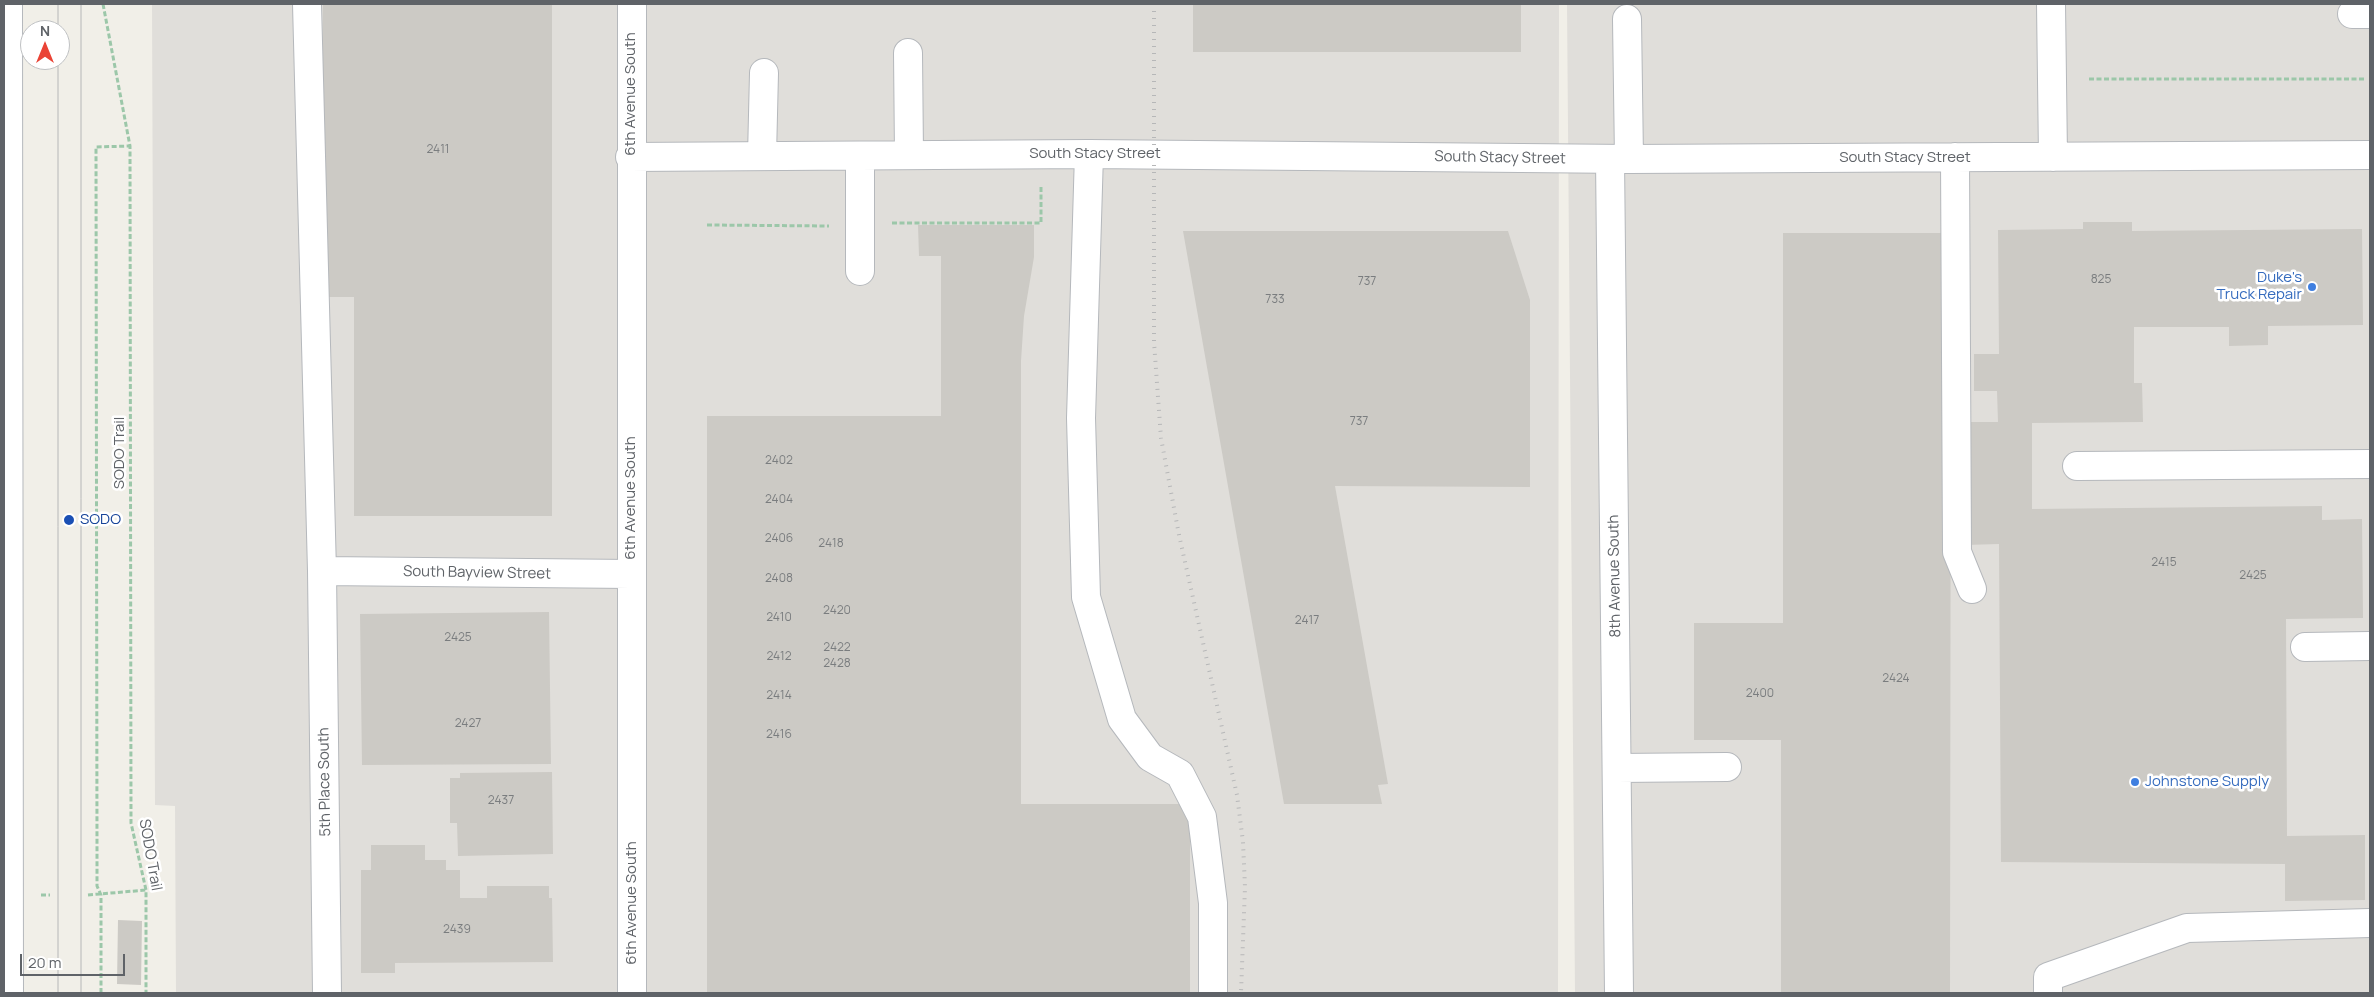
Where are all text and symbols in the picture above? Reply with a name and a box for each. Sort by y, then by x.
north arrow [20,20,70,70]
text: N [40,21,50,40]
street label: 6th Avenue South [622,32,640,156]
house number: 2411 [426,143,450,157]
street label: South Stacy Street [1029,145,1161,163]
street label: South Stacy Street [1434,148,1566,168]
street label: South Stacy Street [1839,149,1971,167]
place label: Duke's Truck Repair [2217,269,2302,304]
house number: 825 [2091,273,2111,287]
house number: 737 [1358,275,1376,289]
marker: Duke's Truck Repair [2306,281,2318,293]
house number: 733 [1265,293,1285,307]
house number: 737 [1350,415,1368,429]
street label: SODO Trail [111,417,129,489]
street label: 6th Avenue South [622,436,640,560]
house number: 2402 [765,454,793,468]
house number: 2404 [765,493,793,507]
place label: SODO [80,511,121,529]
marker: SODO [62,513,76,527]
street label: 8th Avenue South [1605,514,1625,638]
house number: 2406 [765,532,793,546]
house number: 2418 [818,537,844,551]
house number: 2415 [2151,556,2177,570]
street label: South Bayview Street [403,563,551,583]
house number: 2425 [2239,569,2267,583]
house number: 2408 [765,572,793,586]
house number: 2420 [823,604,851,618]
house number: 2410 [766,611,792,625]
house number: 2417 [1295,614,1319,628]
house number: 2425 [444,631,472,645]
house number: 2422 [823,641,851,655]
house number: 2412 [766,650,792,664]
house number: 2428 [823,657,851,671]
house number: 2424 [1882,672,1910,686]
house number: 2400 [1746,687,1774,701]
house number: 2414 [766,689,792,703]
house number: 2427 [455,717,481,731]
street label: 5th Place South [315,727,335,837]
house number: 2416 [766,728,792,742]
place label: Johnstone Supply [2145,773,2269,791]
marker: Johnstone Supply [2129,776,2141,788]
house number: 2437 [488,794,514,808]
street label: SODO Trail [135,818,165,892]
street label: 6th Avenue South [623,841,641,965]
house number: 2439 [443,923,471,937]
scale bar [22,944,128,976]
text: 20 m [28,952,61,973]

